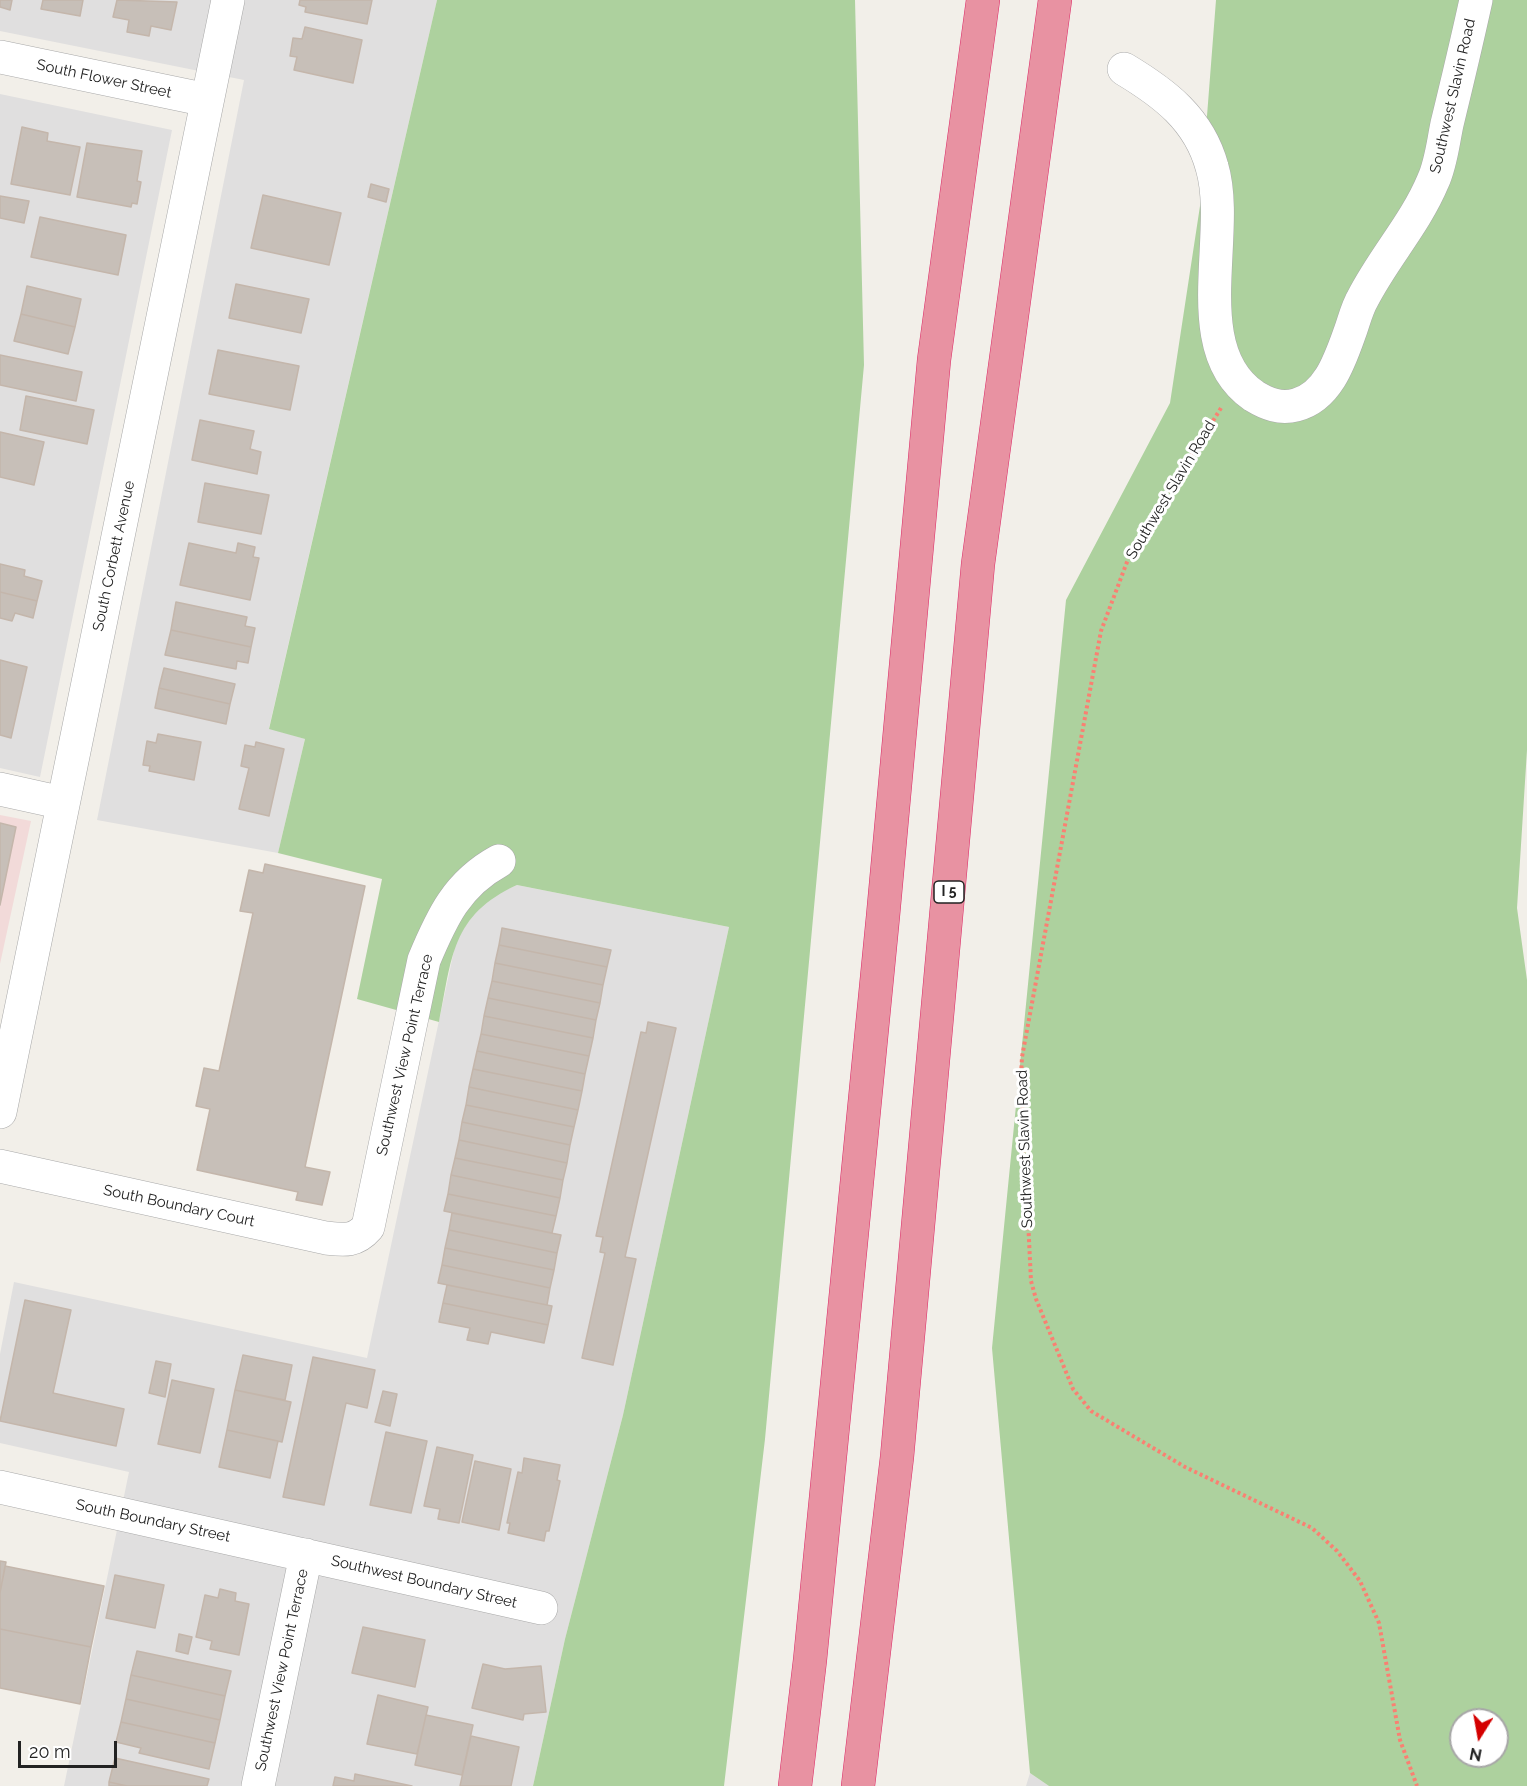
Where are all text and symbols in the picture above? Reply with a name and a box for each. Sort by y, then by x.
street label: Southwest Slavin Road [1426,17,1480,175]
street label: South Flower Street [35,56,173,102]
street label: Southwest Slavin Road [1123,418,1219,562]
street label: South Corbett Avenue [89,479,139,633]
road number: I 5 [934,881,964,903]
street label: Southwest View Point Terrace [373,952,437,1158]
street label: Southwest Slavin Road [1013,1070,1037,1228]
street label: South Boundary Court [102,1181,256,1231]
street label: South Boundary Street [74,1496,232,1546]
street label: Southwest Boundary Street [329,1552,519,1612]
street label: Southwest View Point Terrace [252,1567,312,1773]
north arrow [1449,1708,1509,1768]
scale bar [21,1729,120,1767]
text: 20 m [29,1741,71,1762]
text: N [1468,1744,1484,1765]

